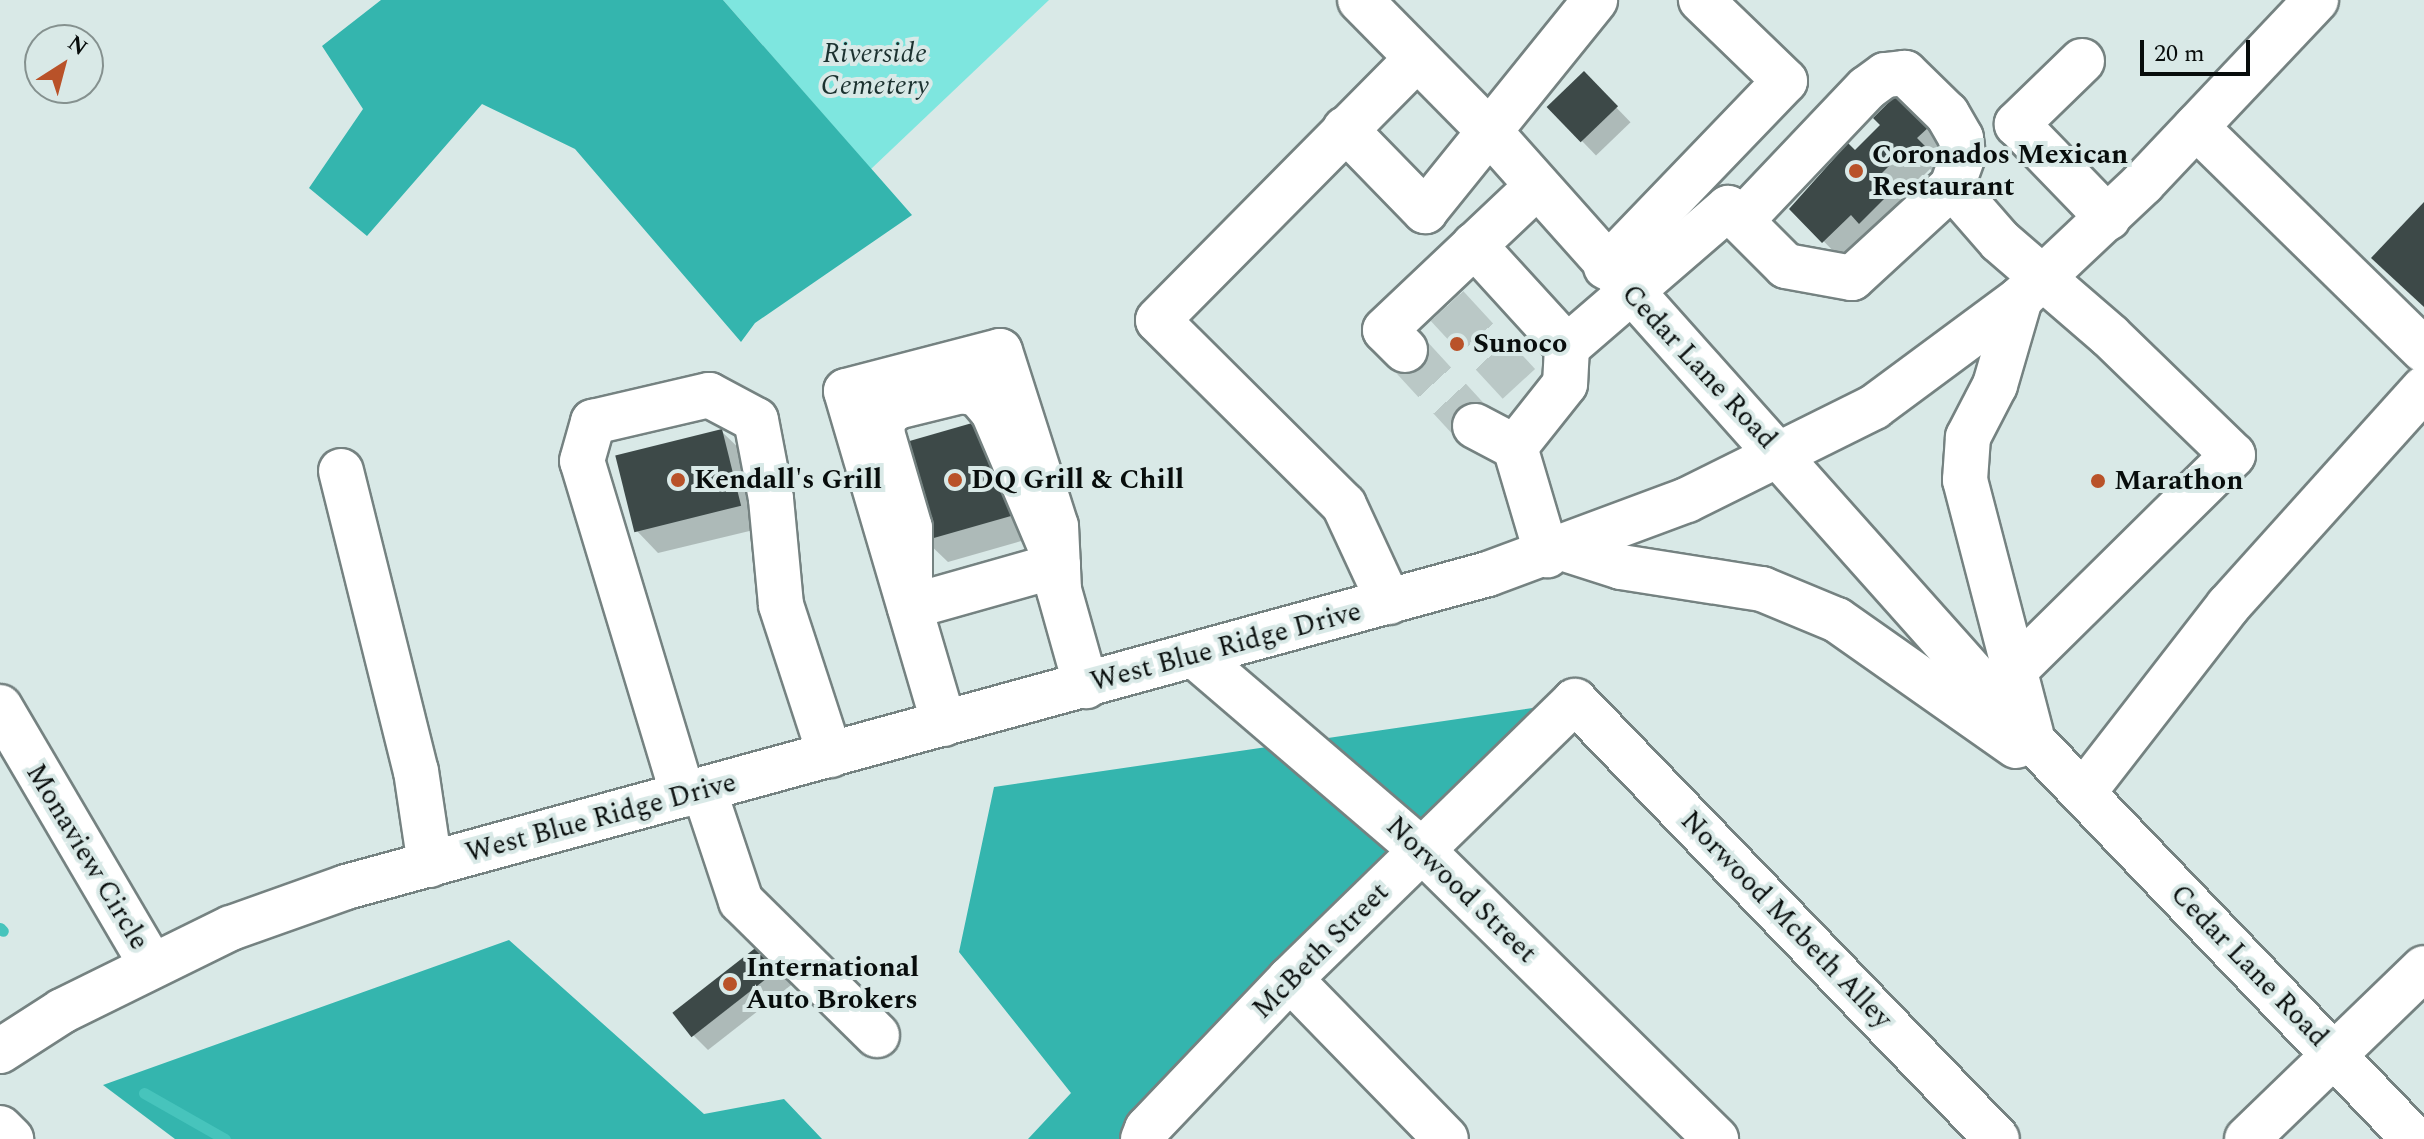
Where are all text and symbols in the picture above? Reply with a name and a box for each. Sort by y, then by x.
north arrow [24,24,104,104]
scale bar [2144,24,2254,74]
text: N [60,27,94,64]
text: 20 m [2154,36,2205,72]
park label: Riverside Cemetery [821,37,929,103]
place label: Coronados Mexican Restaurant [1872,138,2128,204]
marker: Coronados Mexican Restaurant [1847,162,1865,180]
street label: Cedar Lane Road [1614,278,1784,456]
place label: Sunoco [1473,327,1567,361]
marker: Sunoco [1448,335,1466,353]
place label: Kendall's Grill [694,463,882,497]
place label: DQ Grill & Chill [971,463,1184,497]
place label: Marathon [2114,464,2243,498]
marker: Kendall's Grill [669,471,687,489]
marker: DQ Grill & Chill [946,471,964,489]
marker: Marathon [2089,472,2107,490]
street label: West Blue Ridge Drive [1087,595,1365,699]
street label: Monaview Circle [18,758,156,956]
street label: West Blue Ridge Drive [462,766,740,870]
street label: Norwood Mcbeth Alley [1673,804,1899,1036]
street label: Norwood Street [1379,810,1543,970]
street label: McBeth Street [1246,876,1396,1026]
street label: Cedar Lane Road [2163,878,2335,1054]
place label: International Auto Brokers [746,951,919,1017]
marker: International Auto Brokers [721,975,739,993]

